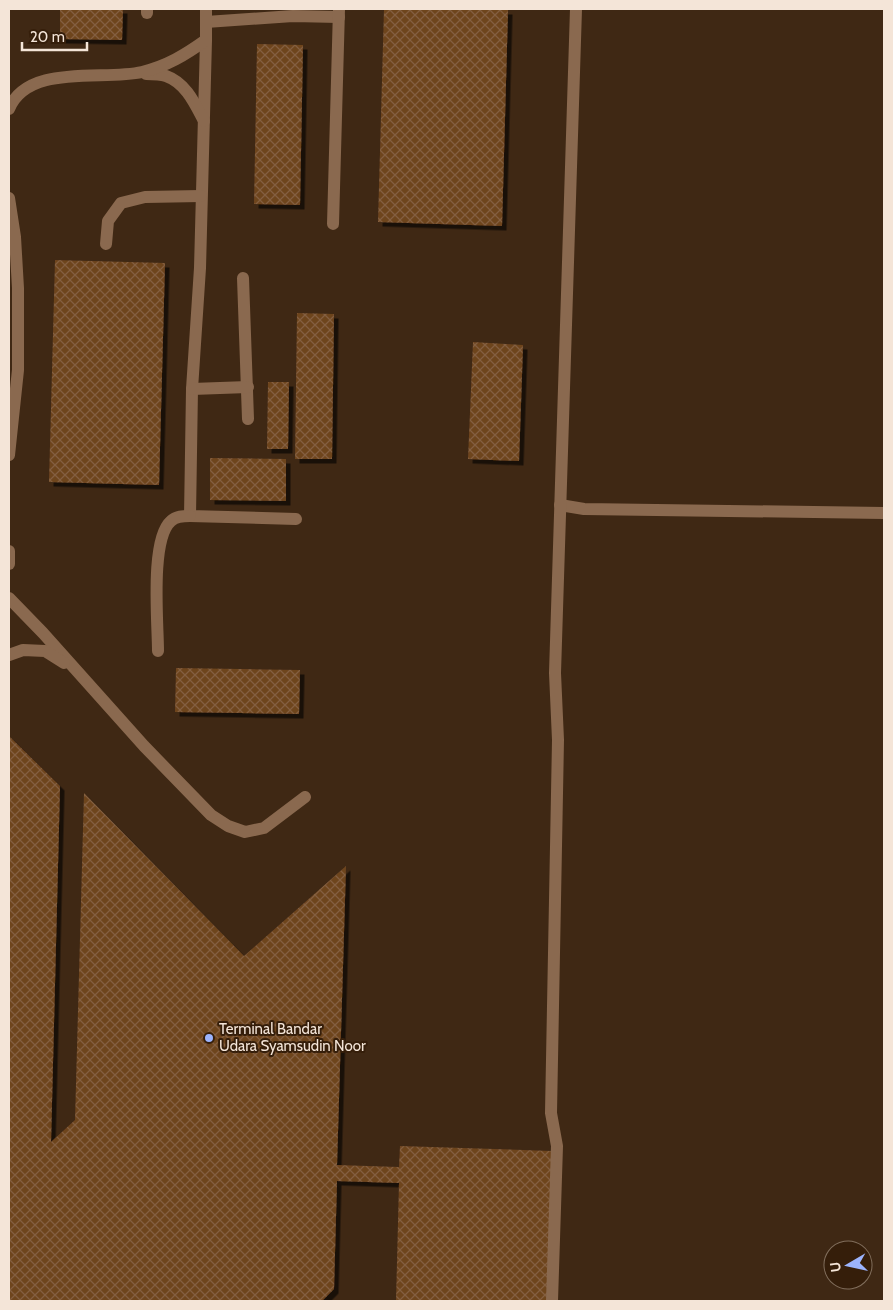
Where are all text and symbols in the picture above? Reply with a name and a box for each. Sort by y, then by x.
scale bar [22,20,88,52]
text: 20 m [30,28,65,46]
place label: Terminal Bandar Udara Syamsudin Noor [219,1020,366,1055]
marker: Terminal Bandar Udara Syamsudin Noor [203,1032,215,1044]
north arrow [823,1240,873,1290]
text: U [825,1261,845,1273]

